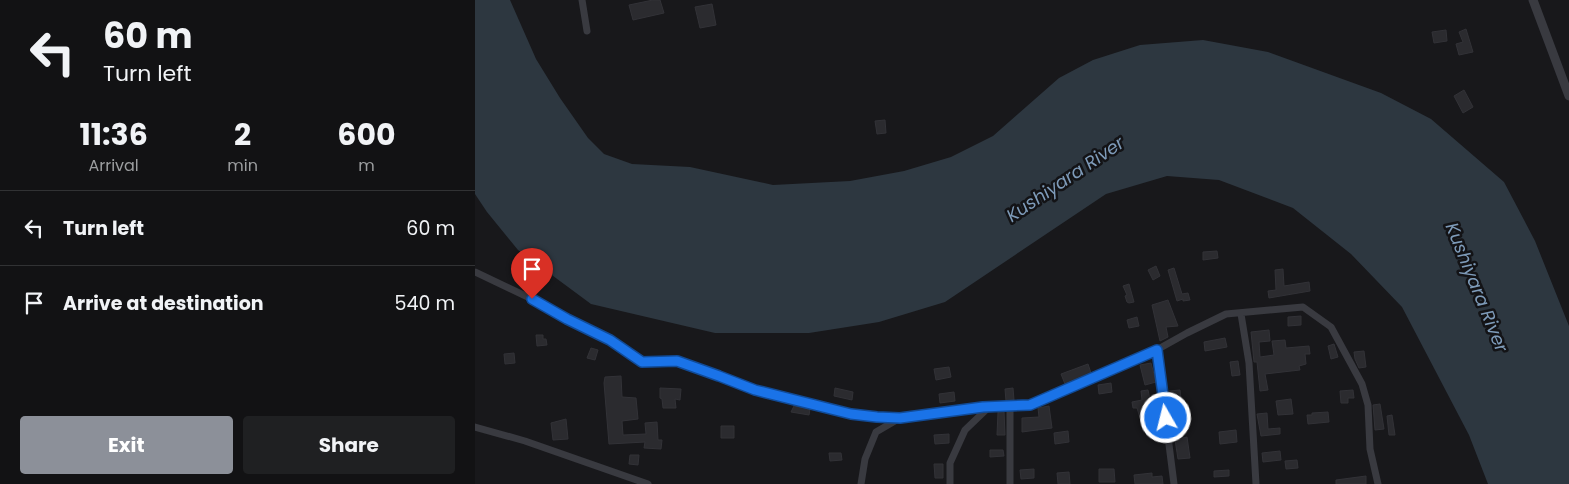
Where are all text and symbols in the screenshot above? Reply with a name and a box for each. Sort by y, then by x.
text: 60 m [103,11,193,60]
icon: left [20,20,85,85]
text: Turn left [103,58,191,89]
text: 11:36 [79,113,148,156]
text: 2 [234,113,251,156]
text: 600 [337,113,396,156]
water label: Kushiyara River [1001,129,1130,228]
text: Arrival [88,154,139,177]
text: min [227,154,258,177]
text: m [358,154,375,177]
icon: left [20,214,48,242]
text: Turn left [63,215,144,242]
text: 60 m [406,215,455,242]
water label: Kushiyara River [1440,219,1515,357]
pin [511,248,553,299]
icon: arrive [518,255,546,283]
icon: arrive [20,289,48,317]
text: Arrive at destination [63,290,264,317]
text: 540 m [395,290,455,317]
position arrow [1139,391,1191,443]
button: Exit [20,416,233,474]
button: Share [243,416,455,474]

